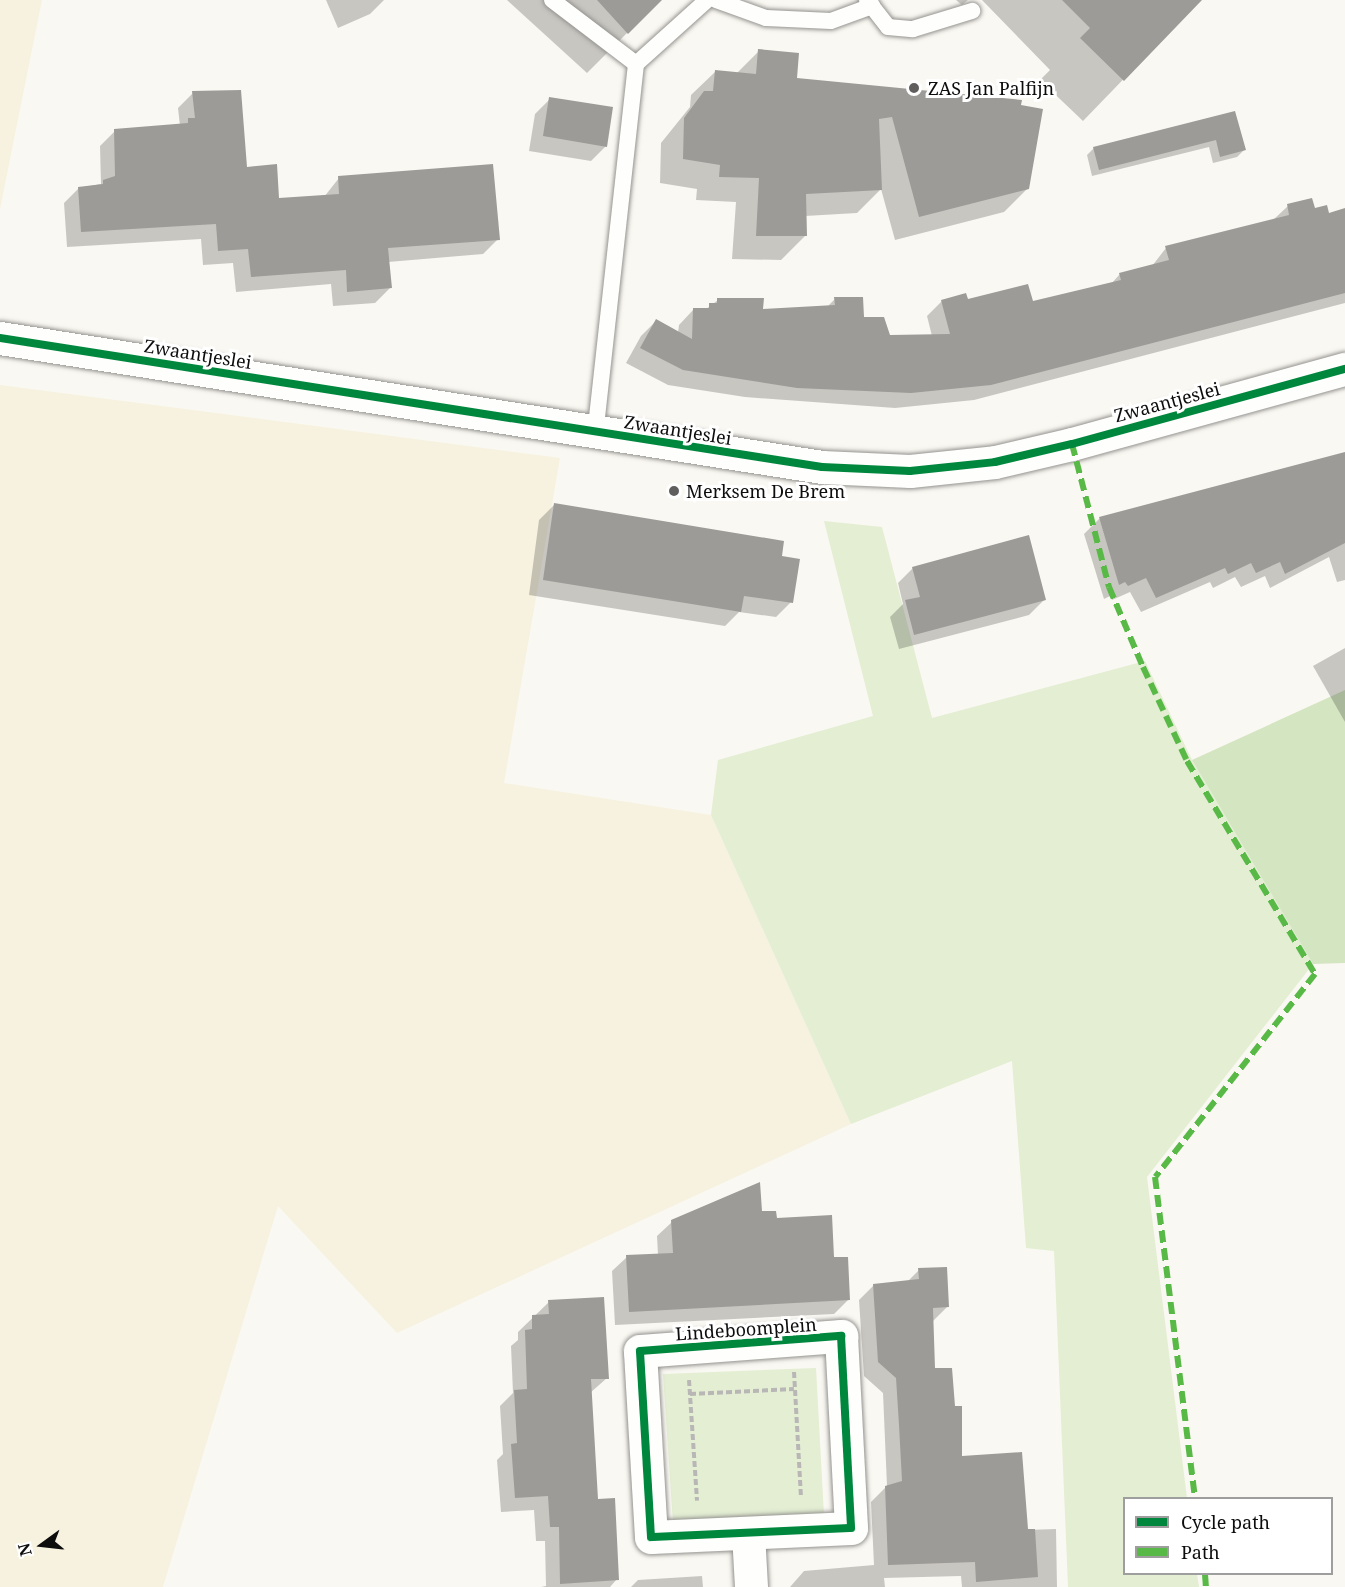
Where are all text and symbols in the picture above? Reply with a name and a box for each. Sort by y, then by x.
place label: ZAS Jan Palfijn [928,77,1054,99]
marker: ZAS Jan Palfijn [905,79,923,97]
street label: Zwaantjeslei [143,335,253,373]
street label: Zwaantjeslei [1112,378,1222,426]
street label: Zwaantjeslei [623,411,733,449]
place label: Merksem De Brem [686,480,845,502]
marker: Merksem De Brem [667,484,681,498]
street label: Lindeboomplein [675,1313,817,1345]
legend [1123,1497,1333,1575]
text: Cycle path [1181,1510,1270,1534]
north arrow [12,1515,72,1575]
text: Path [1181,1540,1220,1564]
text: N [12,1541,37,1559]

